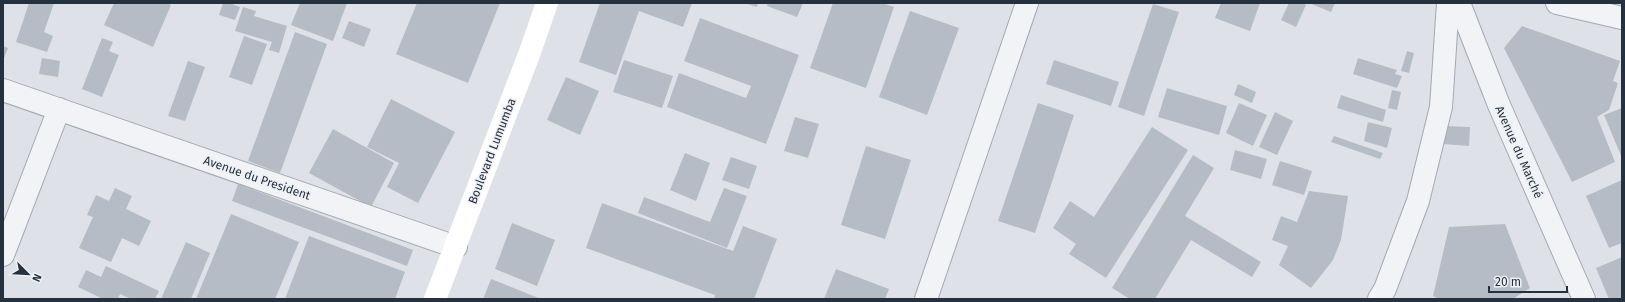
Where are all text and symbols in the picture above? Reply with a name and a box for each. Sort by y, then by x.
street label: Boulevard Lumumba [465,96,519,206]
street label: Avenue du Marché [1492,104,1546,200]
street label: Avenue du President [202,153,313,203]
north arrow [8,254,48,294]
scale bar [1489,268,1567,294]
text: N [29,272,44,284]
text: 20 m [1495,275,1521,289]

